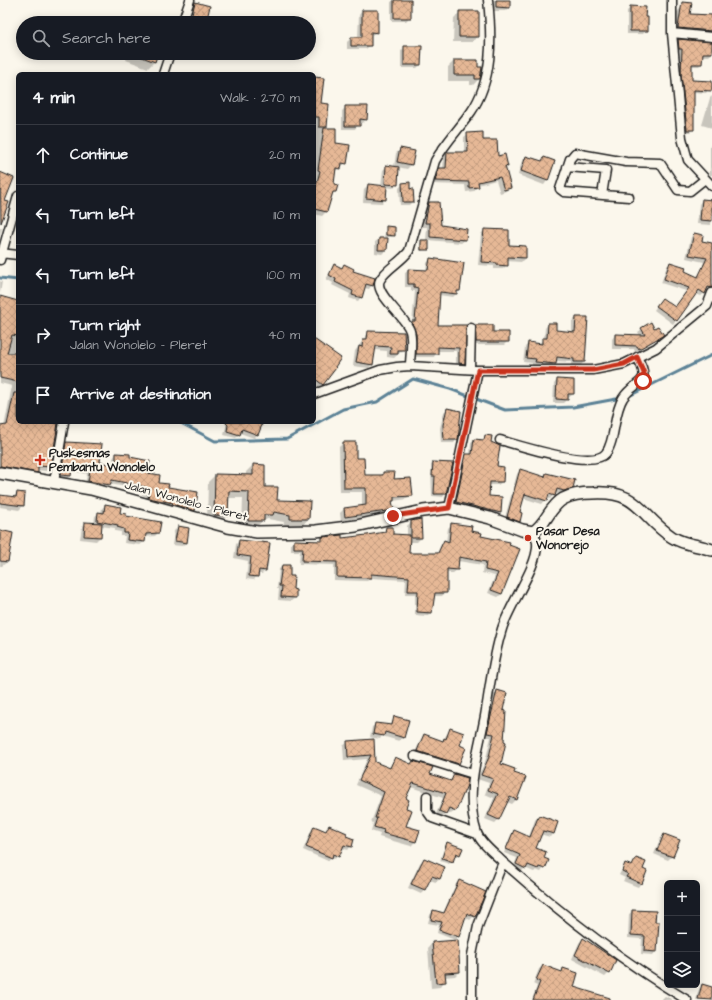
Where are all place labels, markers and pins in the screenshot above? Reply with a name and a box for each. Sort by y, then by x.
place label: Puskesmas Pembantu Wonolelo [49,445,155,476]
marker: Puskesmas Pembantu Wonolelo [34,454,46,466]
place label: Pasar Desa Wonorejo [535,523,601,555]
marker: Pasar Desa Wonorejo [523,533,533,543]

